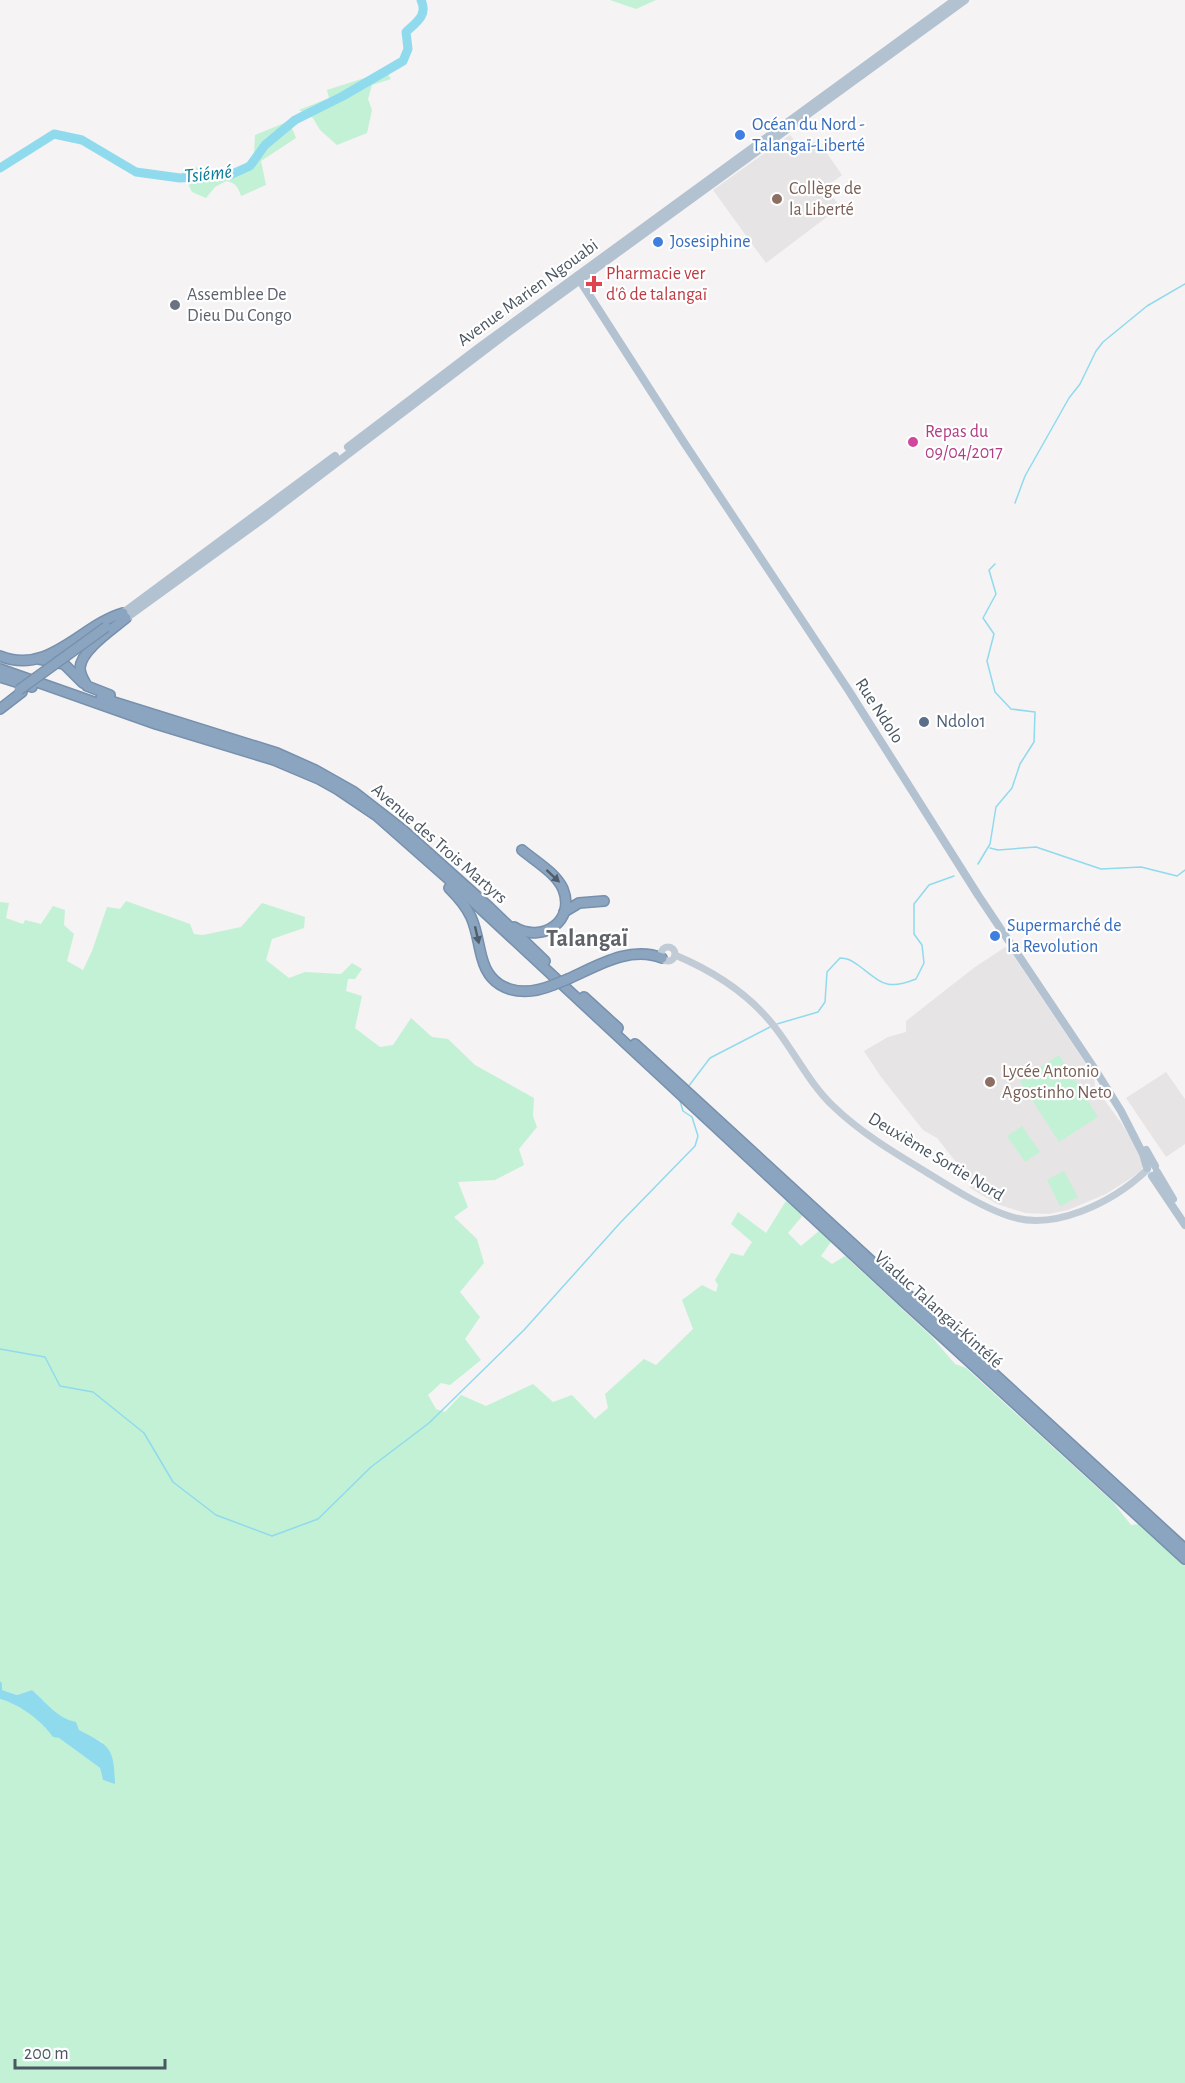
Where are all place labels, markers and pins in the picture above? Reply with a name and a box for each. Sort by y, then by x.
place label: Océan du Nord - Talangaï-Liberté [752,116,865,155]
marker: Océan du Nord - Talangaï-Liberté [733,128,747,142]
place label: Collège de la Liberté [789,180,862,219]
marker: Collège de la Liberté [770,192,784,206]
place label: Josesiphine [670,233,751,251]
marker: Josesiphine [651,235,665,249]
place label: Pharmacie ver d'ô de talangaï [606,265,707,304]
marker: Pharmacie ver d'ô de talangaï [587,277,601,291]
place label: Assemblee De Dieu Du Congo [187,286,292,325]
marker: Assemblee De Dieu Du Congo [168,298,182,312]
place label: Repas du 09/04/2017 [925,423,1003,462]
marker: Repas du 09/04/2017 [906,435,920,449]
place label: Ndolo1 [936,713,986,731]
marker: Ndolo1 [917,715,931,729]
place label: Supermarché de la Revolution [1007,917,1121,956]
marker: Supermarché de la Revolution [988,929,1002,943]
place label: Lycée Antonio Agostinho Neto [1002,1063,1112,1102]
marker: Lycée Antonio Agostinho Neto [983,1075,997,1089]

